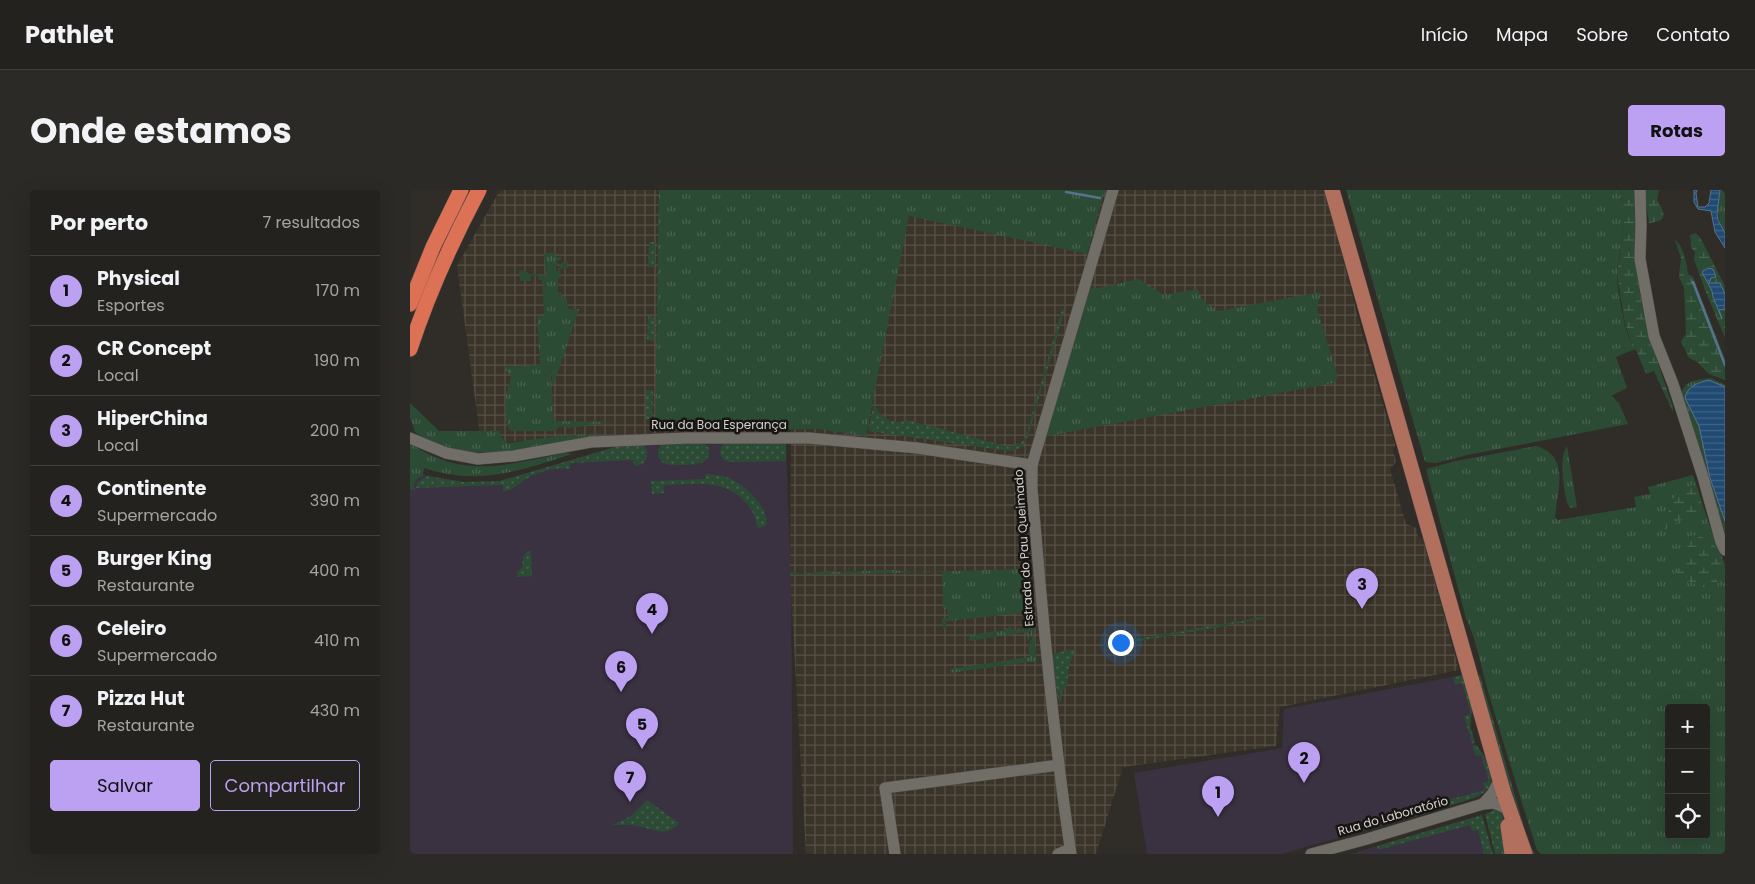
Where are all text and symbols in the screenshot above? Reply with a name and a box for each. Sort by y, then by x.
text: Pathlet [25,18,114,51]
text: Início [1421,22,1468,47]
text: Mapa [1496,22,1548,47]
text: Sobre [1576,22,1628,47]
text: Contato [1656,22,1730,47]
button: Rotas [1628,105,1725,156]
text: Onde estamos [30,106,292,155]
text: Por perto [50,208,148,237]
text: 7 resultados [263,211,360,234]
text: Physical [97,265,180,292]
text: 1 [63,279,69,302]
text: 170 m [315,279,360,302]
text: Esportes [97,294,165,317]
text: CR Concept [97,335,211,362]
text: 2 [61,349,71,372]
text: 190 m [314,349,360,372]
text: Local [97,364,139,387]
text: HiperChina [97,405,208,432]
street label: Rua da Boa Esperança [651,416,787,433]
text: 3 [61,419,71,442]
text: 200 m [310,419,360,442]
text: Local [97,434,139,457]
street label: Estrada do Pau Queimado [1010,469,1037,627]
text: Continente [97,475,206,502]
text: 4 [61,489,71,512]
text: 390 m [310,489,360,512]
text: Supermercado [97,504,217,527]
text: Burger King [97,545,212,572]
text: 5 [61,559,71,582]
text: 400 m [309,559,360,582]
pin: 3 [1346,568,1378,609]
text: Restaurante [97,574,195,597]
pin: 4 [636,593,668,634]
text: Celeiro [97,615,166,642]
text: 6 [61,629,71,652]
text: 410 m [314,629,360,652]
your location [1108,630,1134,656]
text: Supermercado [97,644,217,667]
pin: 6 [605,651,637,692]
text: Pizza Hut [97,685,185,712]
text: 7 [62,699,70,722]
text: 430 m [310,699,360,722]
map controls [1665,704,1710,839]
button: + [1665,704,1710,749]
pin: 5 [626,708,658,749]
text: Restaurante [97,714,195,737]
pin: 2 [1288,742,1320,783]
button: − [1665,749,1710,794]
button: Salvar [50,760,200,811]
button: Compartilhar [210,760,360,811]
pin: 7 [614,761,646,802]
pin: 1 [1202,776,1234,817]
street label: Rua do Laboratório [1336,792,1450,839]
button: locate [1665,794,1710,839]

